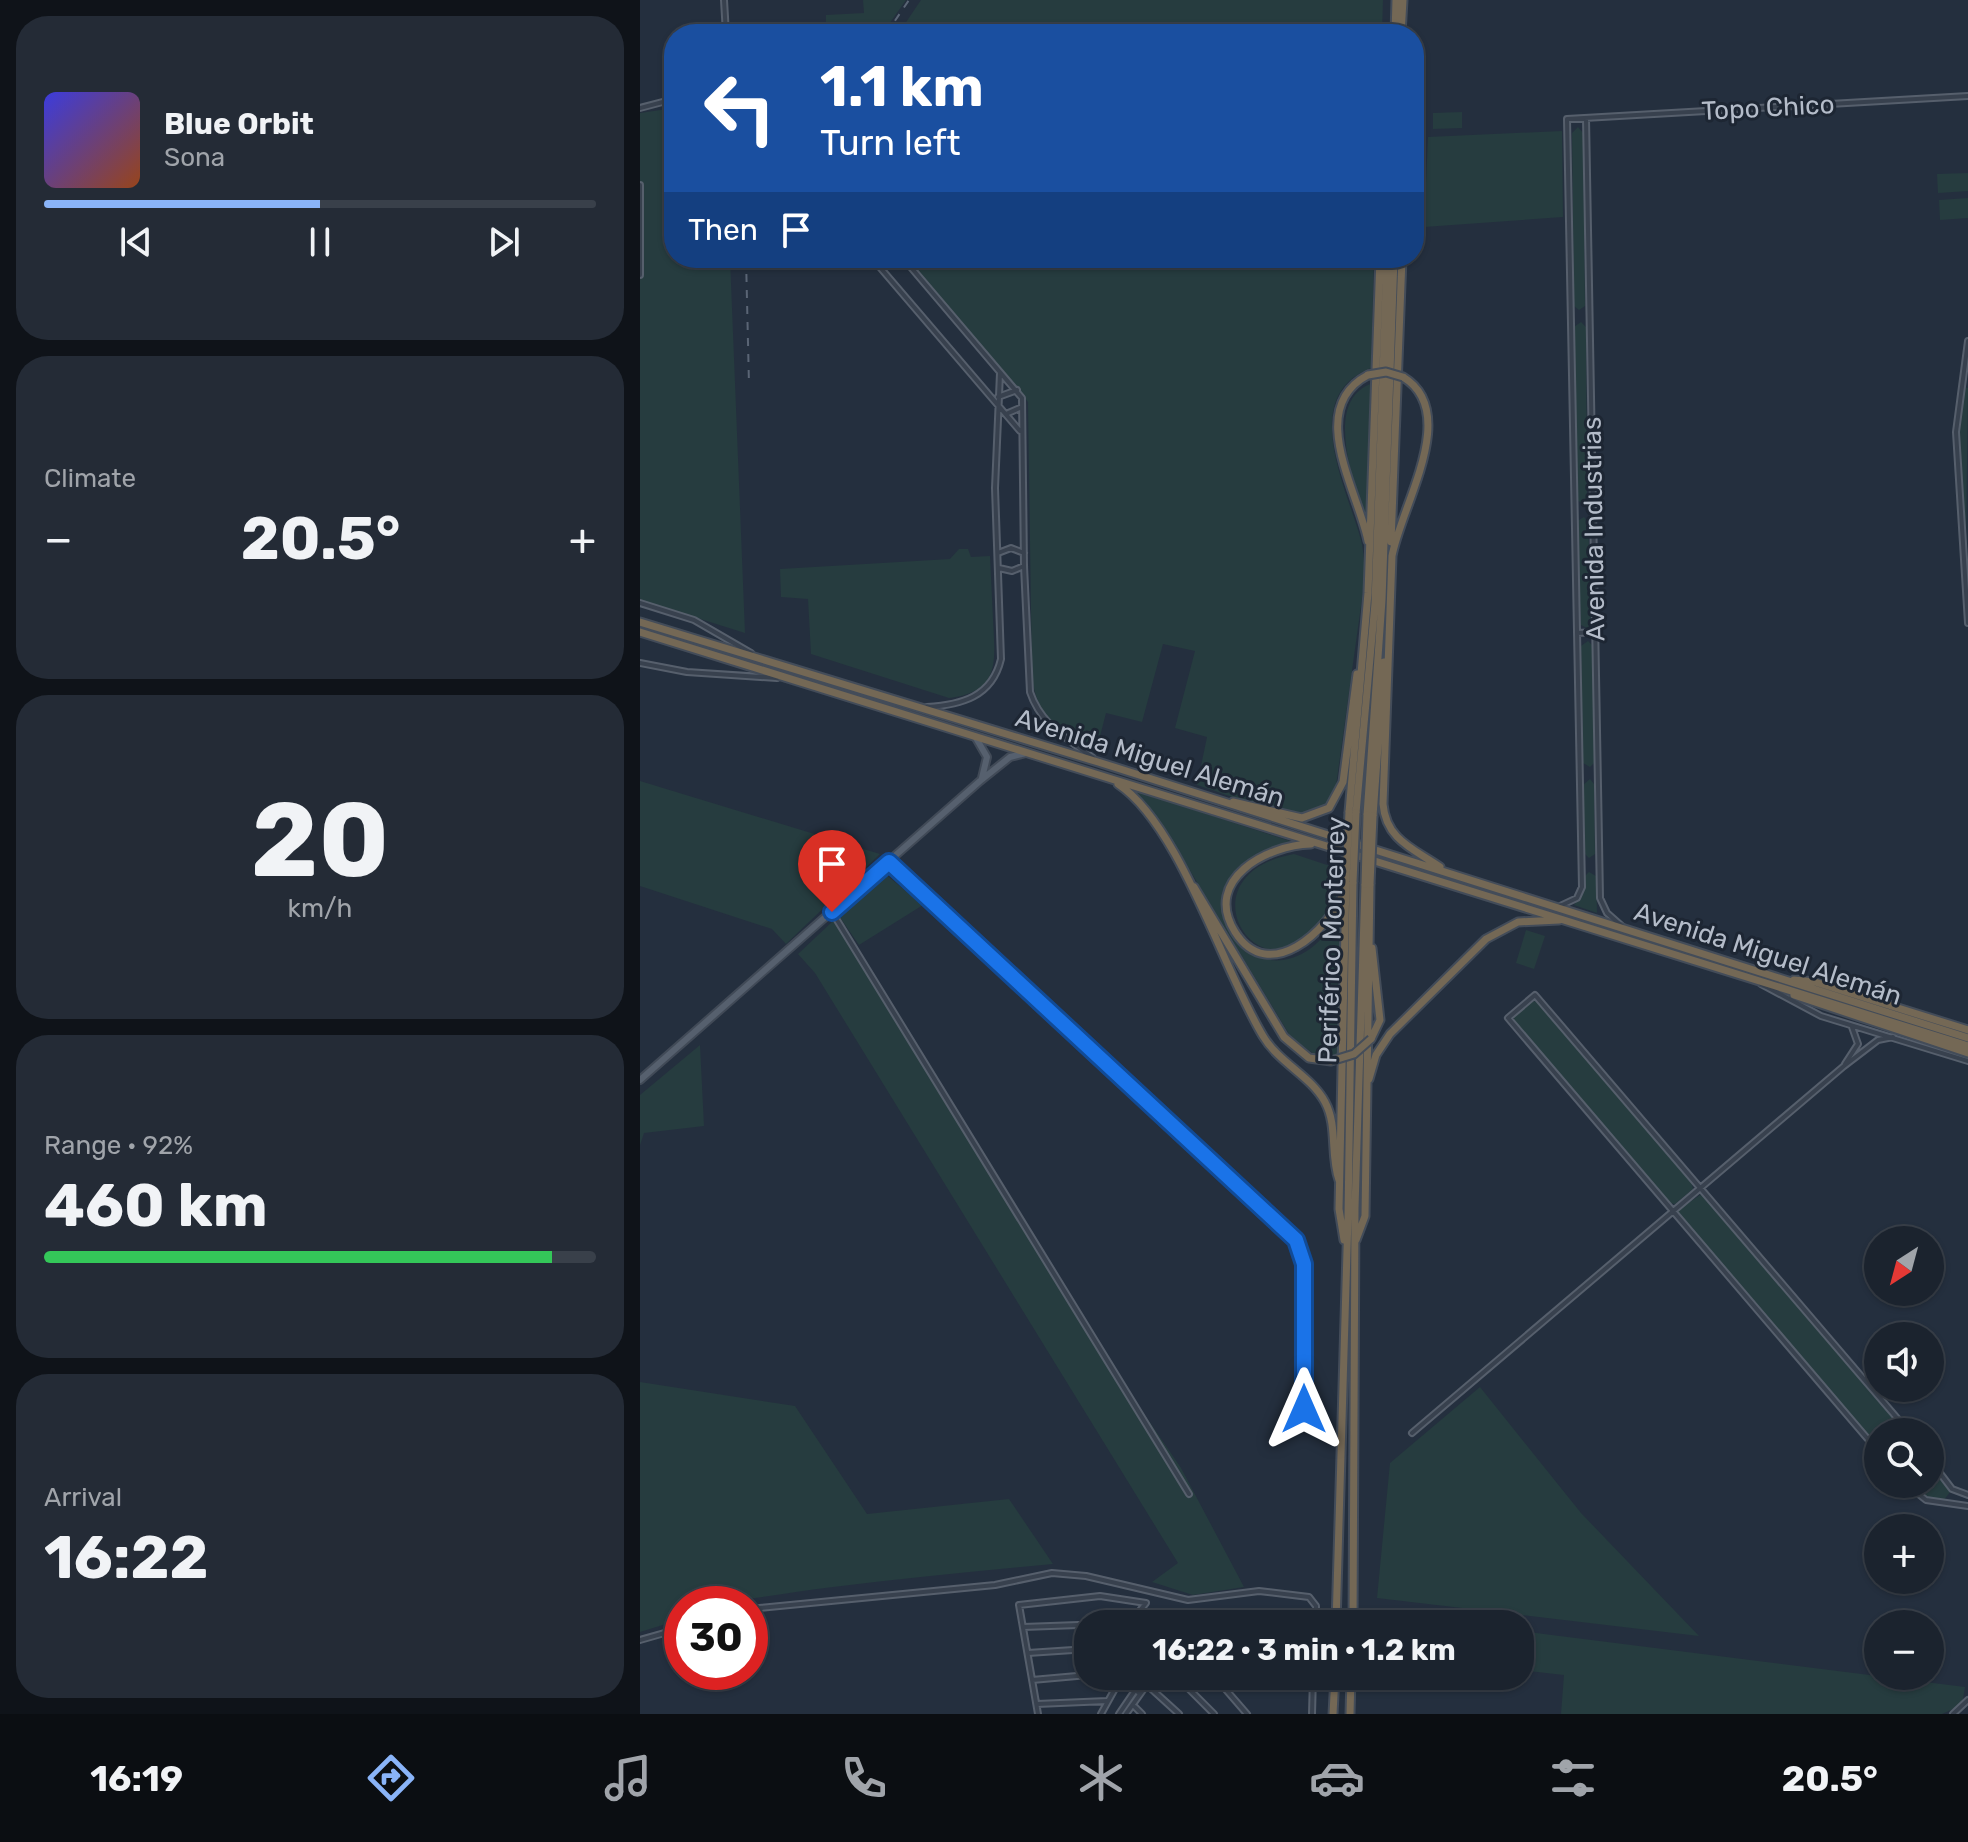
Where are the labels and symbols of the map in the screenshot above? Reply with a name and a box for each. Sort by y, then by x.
street label: Topo Chico [1701,89,1835,127]
street label: Avenida Industrias [1577,416,1611,642]
street label: Avenida Miguel Alemán [1012,702,1288,814]
street label: Periférico Monterrey [1312,816,1352,1064]
pin [798,830,866,912]
street label: Avenida Miguel Alemán [1630,896,1906,1012]
north arrow [1864,1226,1944,1306]
position arrow [1262,1367,1346,1451]
speed limit sign: 30 [664,1586,768,1690]

